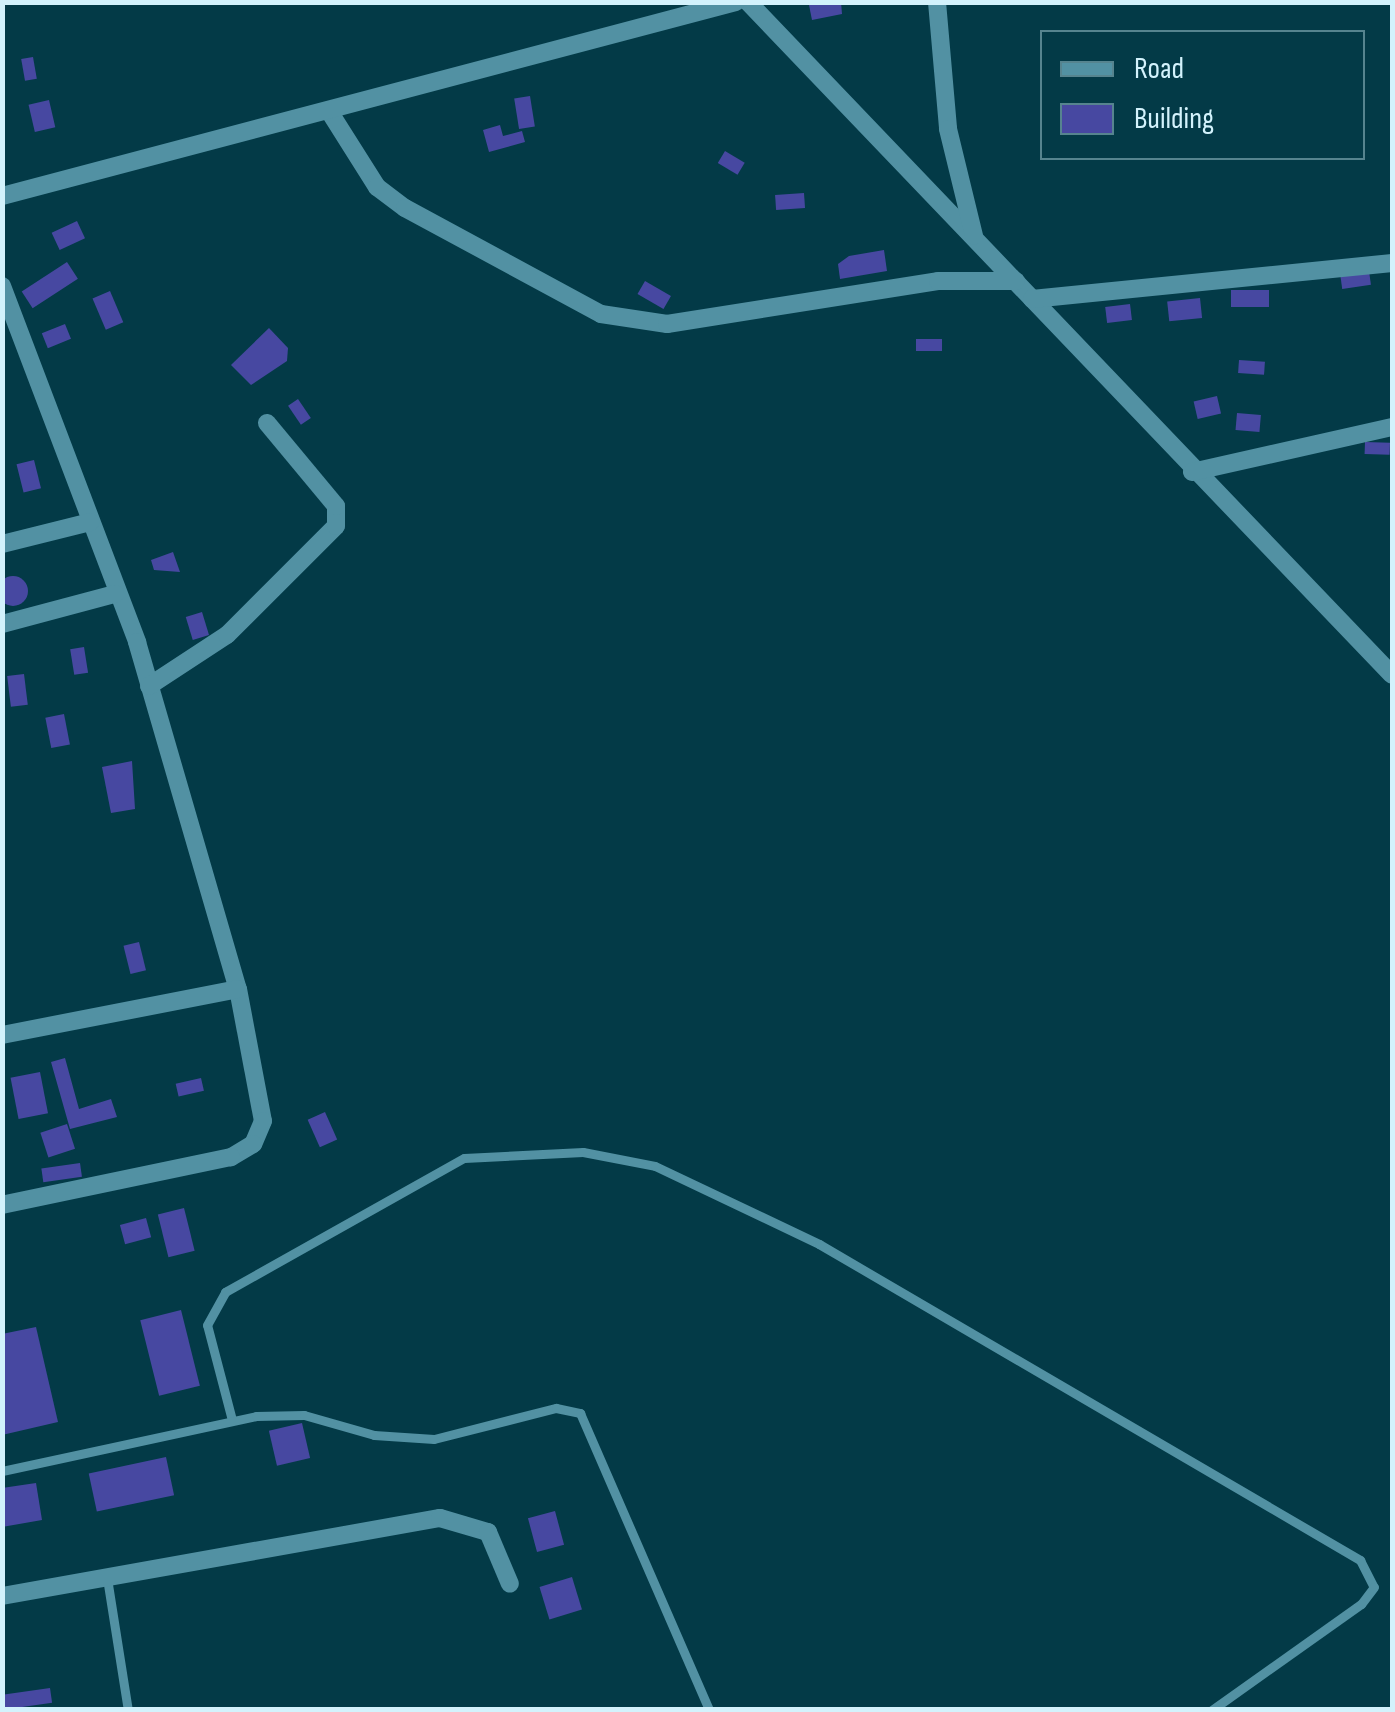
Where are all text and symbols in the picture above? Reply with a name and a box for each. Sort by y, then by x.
legend [1040,30,1365,160]
text: Road [1134,51,1184,87]
text: Building [1134,101,1214,137]

